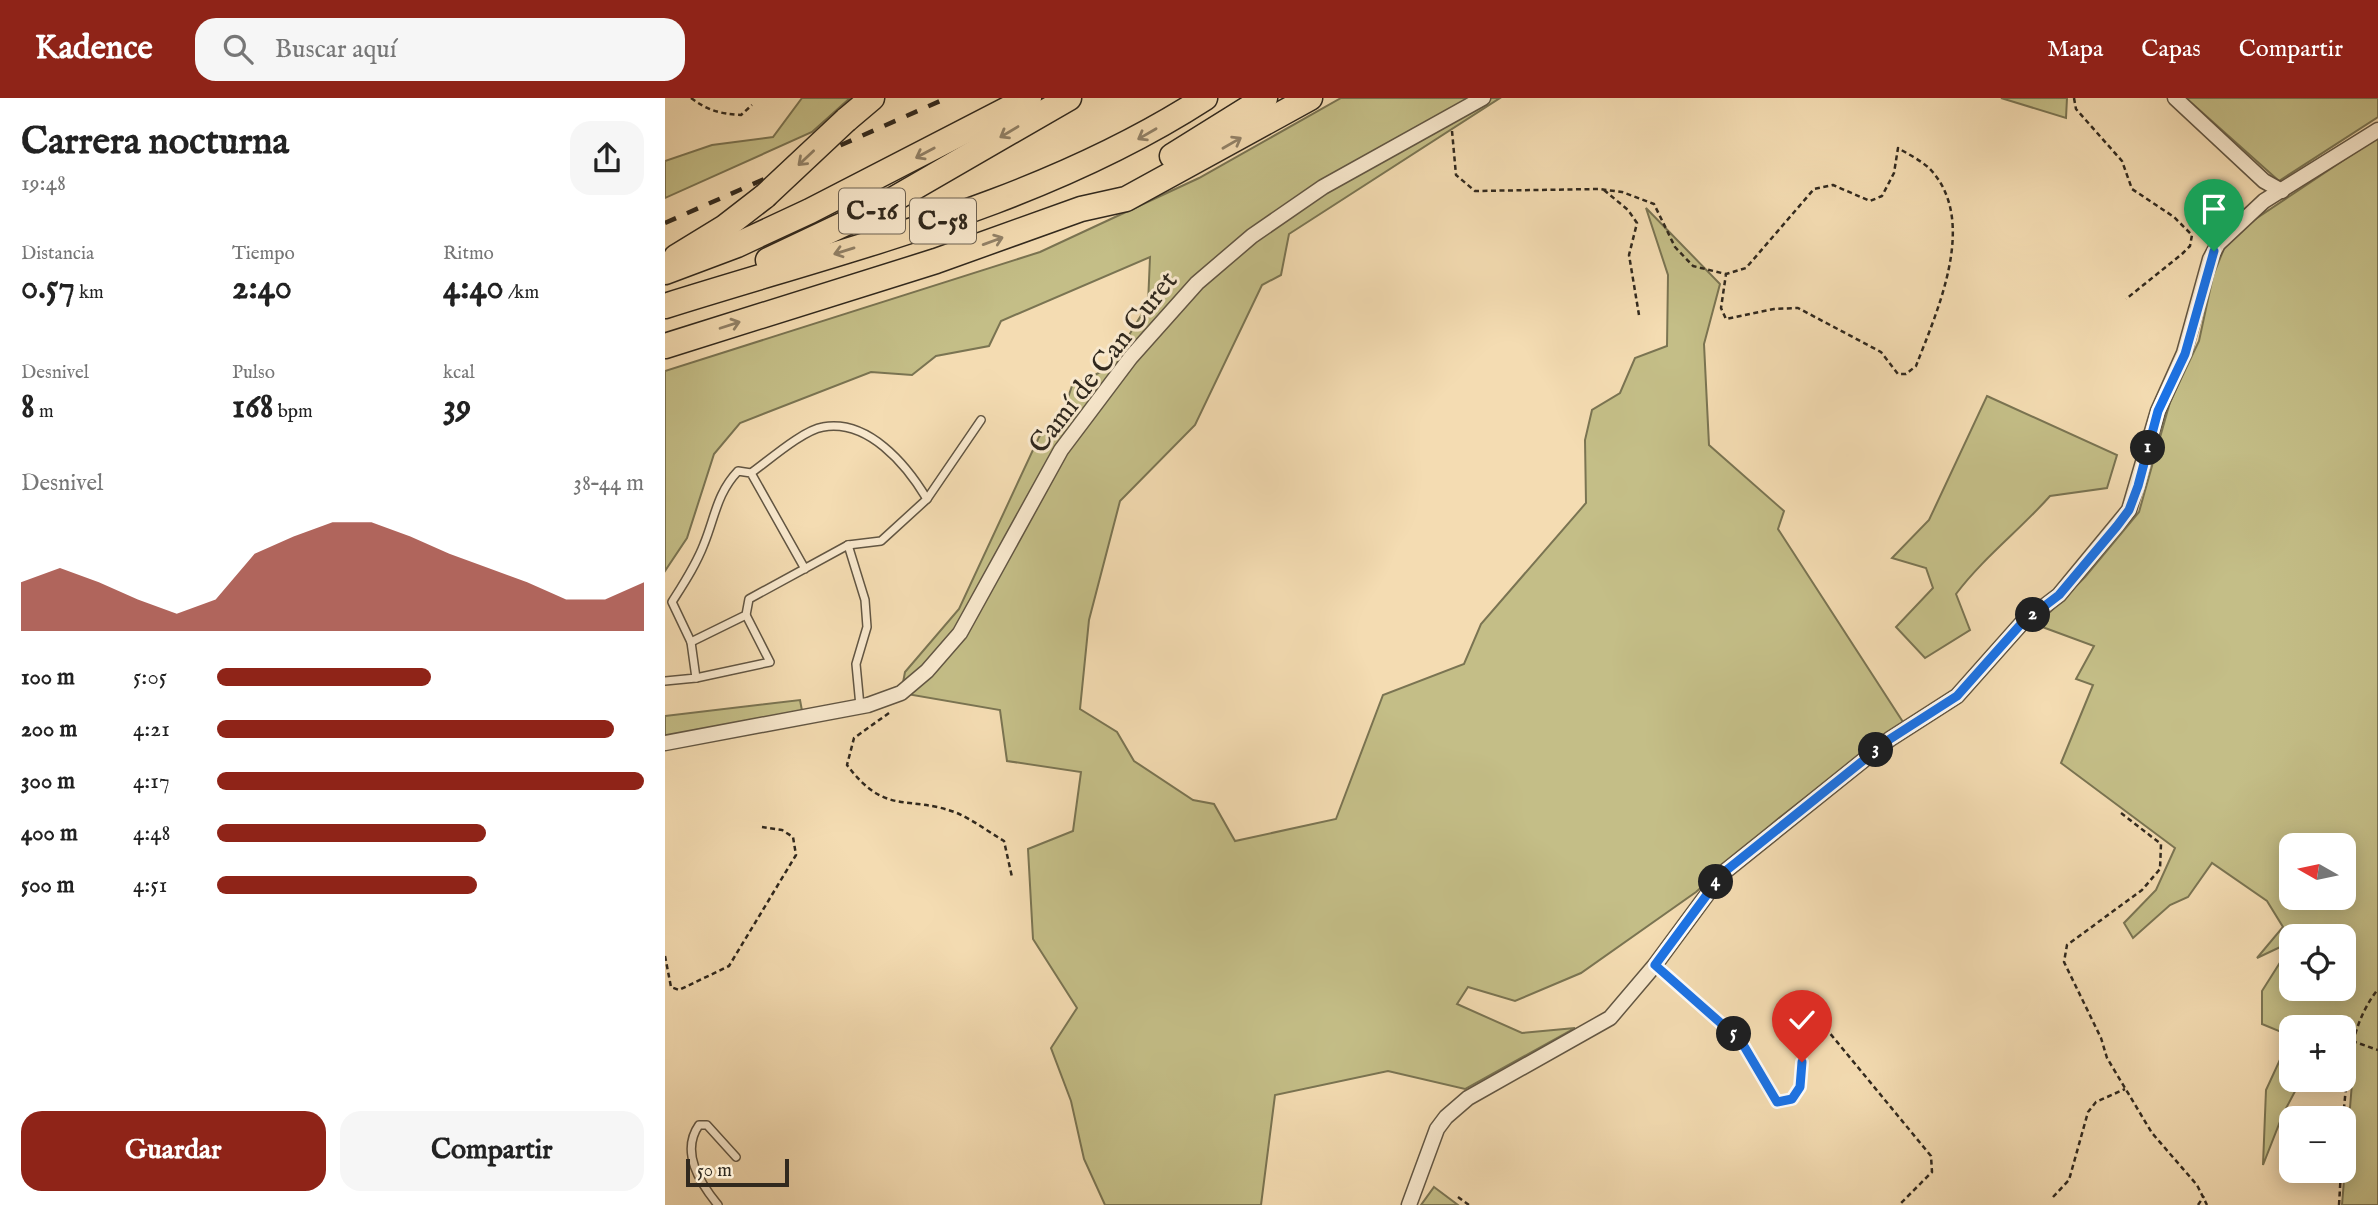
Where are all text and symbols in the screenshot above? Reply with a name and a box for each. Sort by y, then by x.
search box [195,18,685,81]
text: Kadence [35,28,153,70]
icon: search [219,30,257,68]
text: Buscar aquí [275,33,397,66]
text: Mapa [2047,34,2103,65]
text: Capas [2141,34,2201,65]
text: Compartir [2239,34,2343,65]
text: Carrera nocturna [21,119,289,167]
button: share [570,121,644,195]
one-way arrow [1000,125,1020,139]
one-way arrow [1137,127,1157,141]
one-way arrow [1221,136,1241,150]
one-way arrow [916,146,936,160]
one-way arrow [798,150,815,167]
text: 19:48 [21,169,66,198]
pin [2184,179,2244,251]
road number: C-16 [839,188,905,234]
icon: arrive [2195,190,2233,228]
road number: C-58 [910,198,976,244]
one-way arrow [982,233,1004,246]
text: Distancia [21,242,94,266]
text: Tiempo [232,242,295,266]
text: Ritmo [443,242,494,266]
one-way arrow [834,246,856,259]
street label: Camí de Can Curet [1022,265,1186,461]
text: 0.57 [21,266,75,311]
text: 2:40 [232,266,292,311]
text: 4:40 [443,266,504,311]
text: km [75,281,104,305]
text: /km [504,281,539,305]
one-way arrow [719,318,741,331]
text: Desnivel [21,361,89,385]
text: Pulso [232,361,275,385]
text: kcal [443,361,475,385]
text: 8 [21,385,35,430]
text: 168 [232,385,274,430]
text: 39 [443,385,471,430]
text: m [35,400,54,424]
text: bpm [274,400,313,424]
pin: 1 [2131,430,2165,466]
text: 1 [2144,435,2151,459]
text: Desnivel [21,469,103,498]
text: 38–44 m [573,469,644,498]
pin: 2 [2015,598,2051,632]
text: 2 [2028,602,2037,626]
text: 100 m [21,663,75,692]
text: 5:05 [133,663,167,692]
text: 200 m [21,715,77,744]
text: 4:21 [133,715,170,744]
pin: 3 [1859,732,1893,768]
text: 3 [1872,737,1879,761]
text: 300 m [21,767,75,796]
text: 4:17 [133,767,170,796]
text: 400 m [21,819,78,848]
text: 4:48 [133,819,171,848]
north arrow [2279,833,2355,910]
map controls [2279,833,2356,1183]
pin: 4 [1699,864,1733,900]
text: 4 [1711,869,1720,893]
text: 500 m [21,871,75,900]
text: 4:51 [133,871,167,900]
button: locate [2279,924,2356,1001]
pin [1772,990,1832,1062]
icon: check [1783,1001,1821,1039]
button: + [2279,1015,2356,1092]
pin: 5 [1717,1016,1751,1052]
text: 5 [1730,1021,1737,1045]
button: − [2279,1106,2356,1183]
button: Guardar [21,1111,326,1191]
button: Compartir [340,1111,644,1191]
scale bar [686,1156,789,1188]
text: 50 m [697,1159,732,1183]

